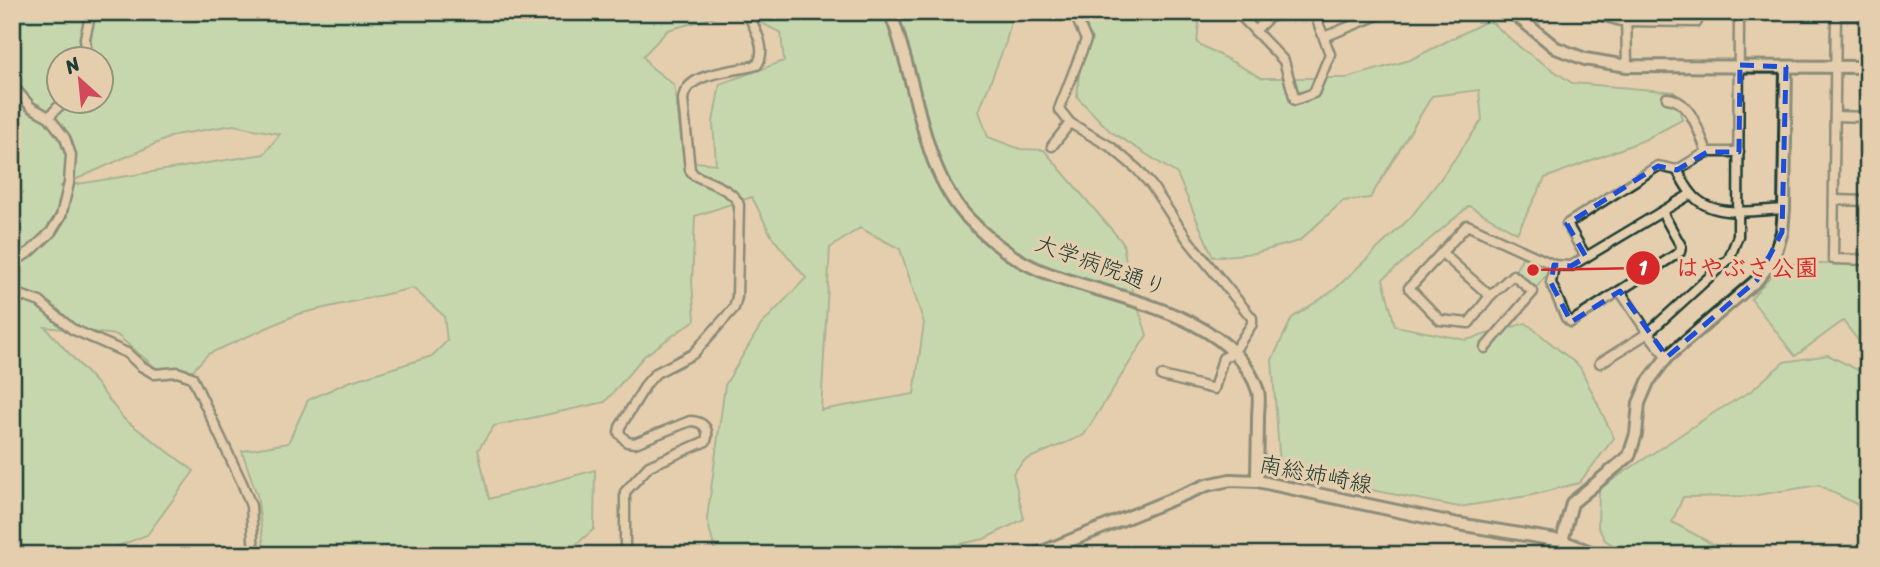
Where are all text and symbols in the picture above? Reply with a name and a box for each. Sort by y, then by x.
north arrow [46,46,116,116]
text: N [58,47,87,83]
street label: 大学病院通り [1029,223,1173,308]
callout: はやぶさ公園 [1626,245,1833,290]
text: はやぶさ公園 [1675,247,1819,289]
text: 1 [1638,249,1648,287]
street label: 南総姉崎線 [1256,443,1376,506]

